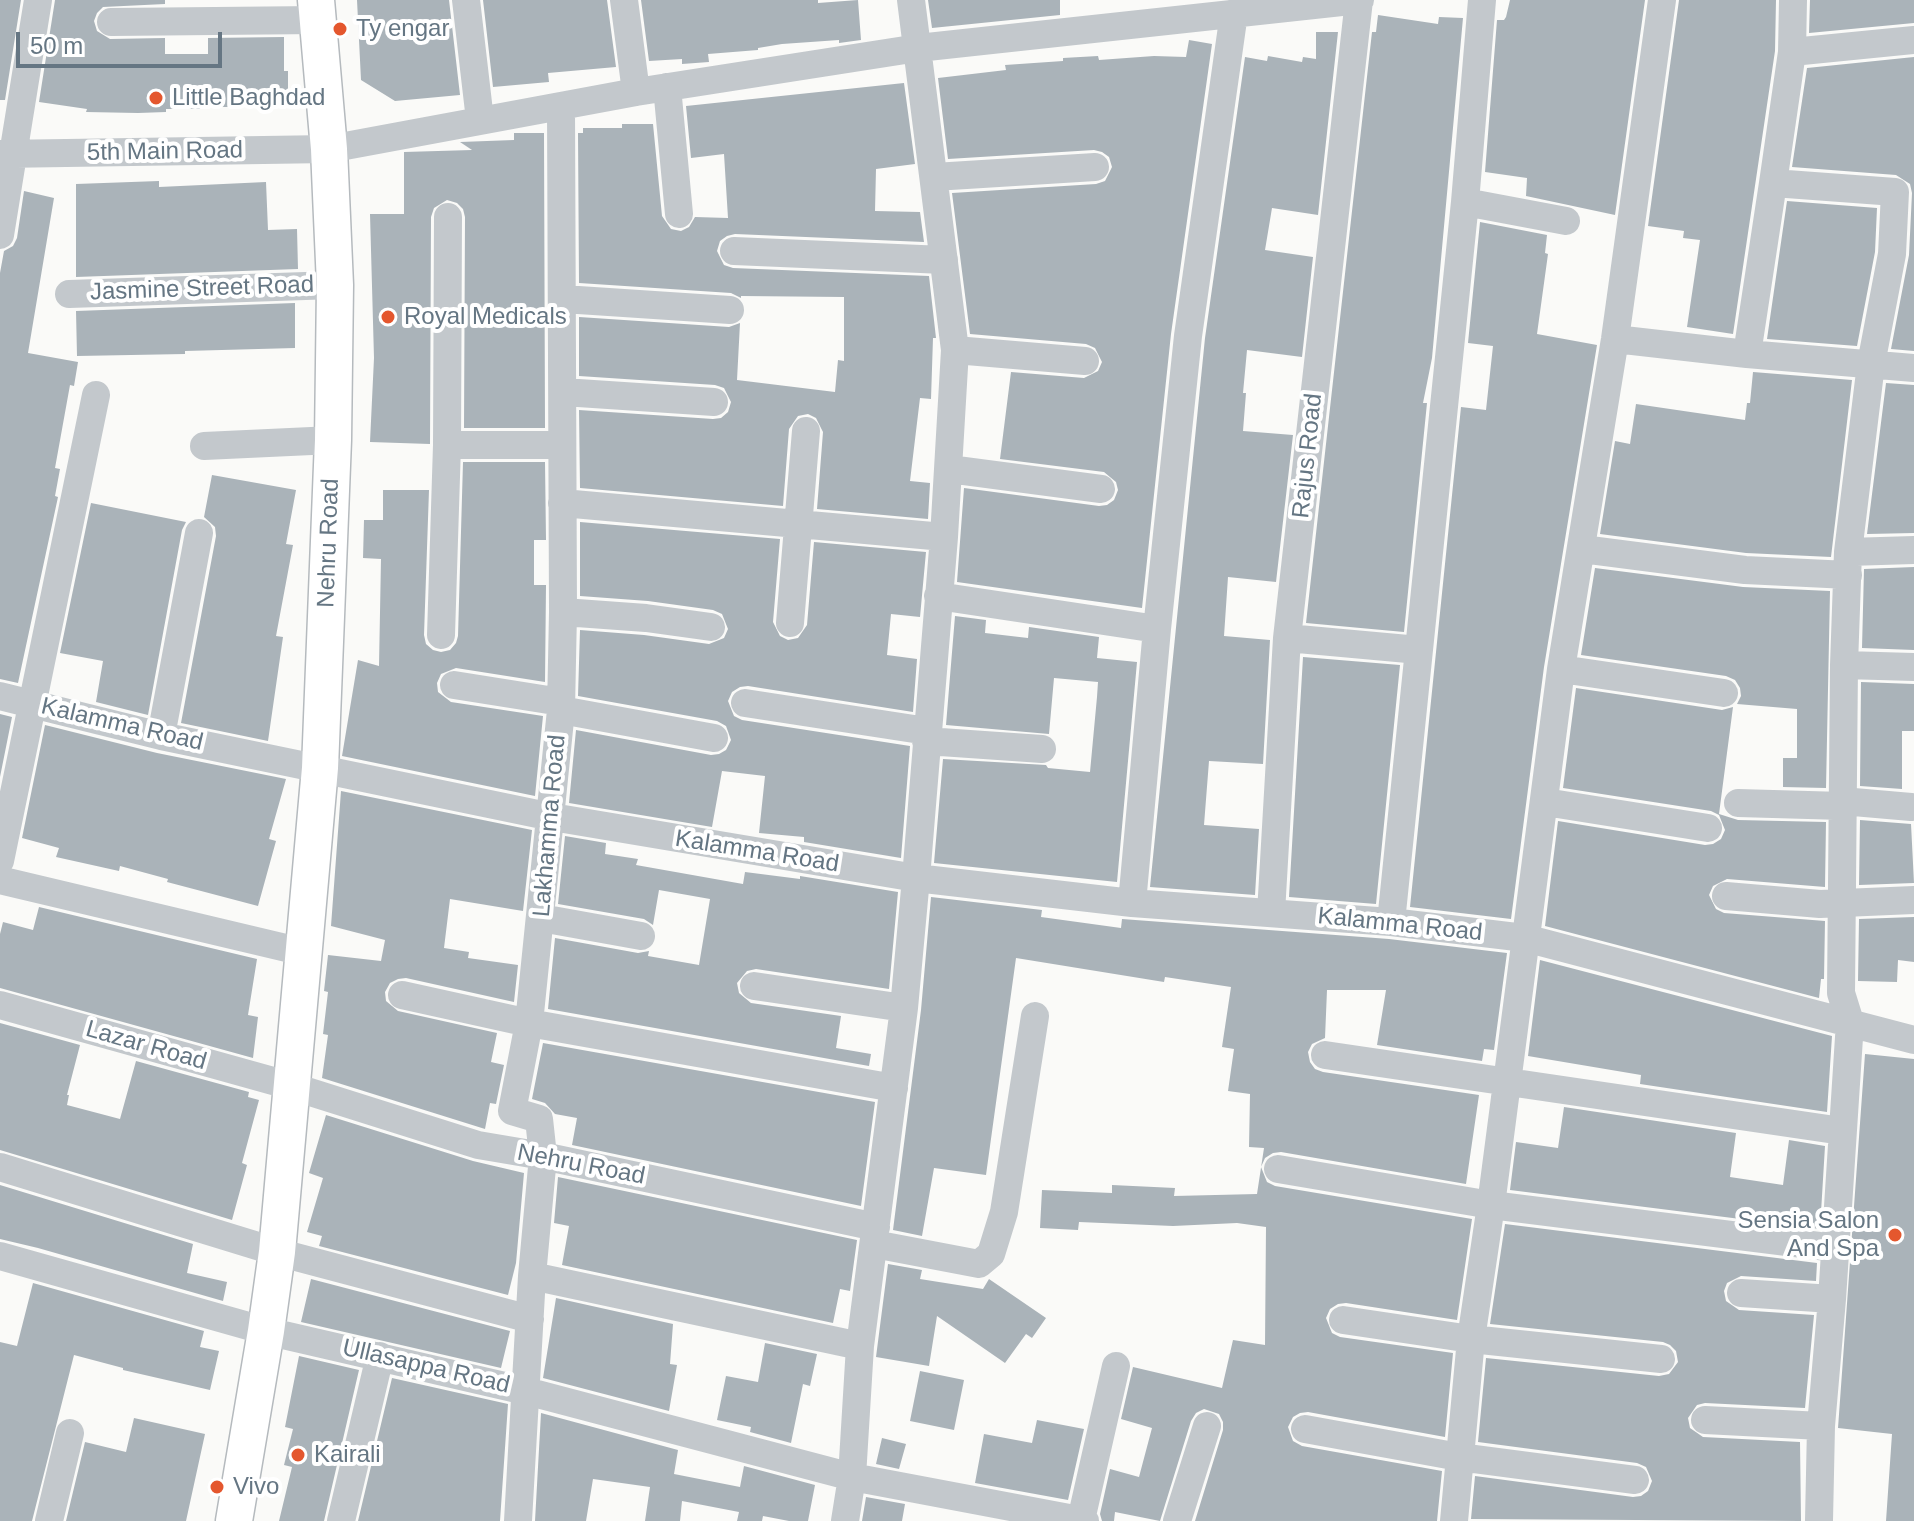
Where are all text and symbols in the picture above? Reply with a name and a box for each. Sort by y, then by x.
place label: Ty engar [356,15,449,43]
scale bar [20,16,226,66]
marker: Ty engar [331,20,349,38]
text: 50 m [30,32,83,59]
place label: Little Baghdad [172,84,325,112]
marker: Little Baghdad [147,89,165,107]
street label: 5th Main Road [87,136,243,168]
street label: Jasmine Street Road [90,271,314,307]
place label: Royal Medicals [404,303,567,331]
marker: Royal Medicals [379,308,397,326]
street label: Rajus Road [1287,392,1329,520]
street label: Nehru Road [312,478,346,608]
street label: Kalamma Road [38,692,206,758]
street label: Lakhamma Road [528,734,572,918]
street label: Kalamma Road [673,825,841,879]
street label: Kalamma Road [1316,902,1484,948]
street label: Lazar Road [82,1015,210,1077]
street label: Nehru Road [515,1139,647,1191]
place label: Sensia Salon And Spa [1738,1207,1879,1263]
marker: Sensia Salon And Spa [1886,1226,1904,1244]
street label: Ullasappa Road [340,1334,512,1400]
place label: Kairali [314,1441,381,1469]
marker: Kairali [289,1446,307,1464]
place label: Vivo [233,1473,279,1501]
marker: Vivo [208,1478,226,1496]

